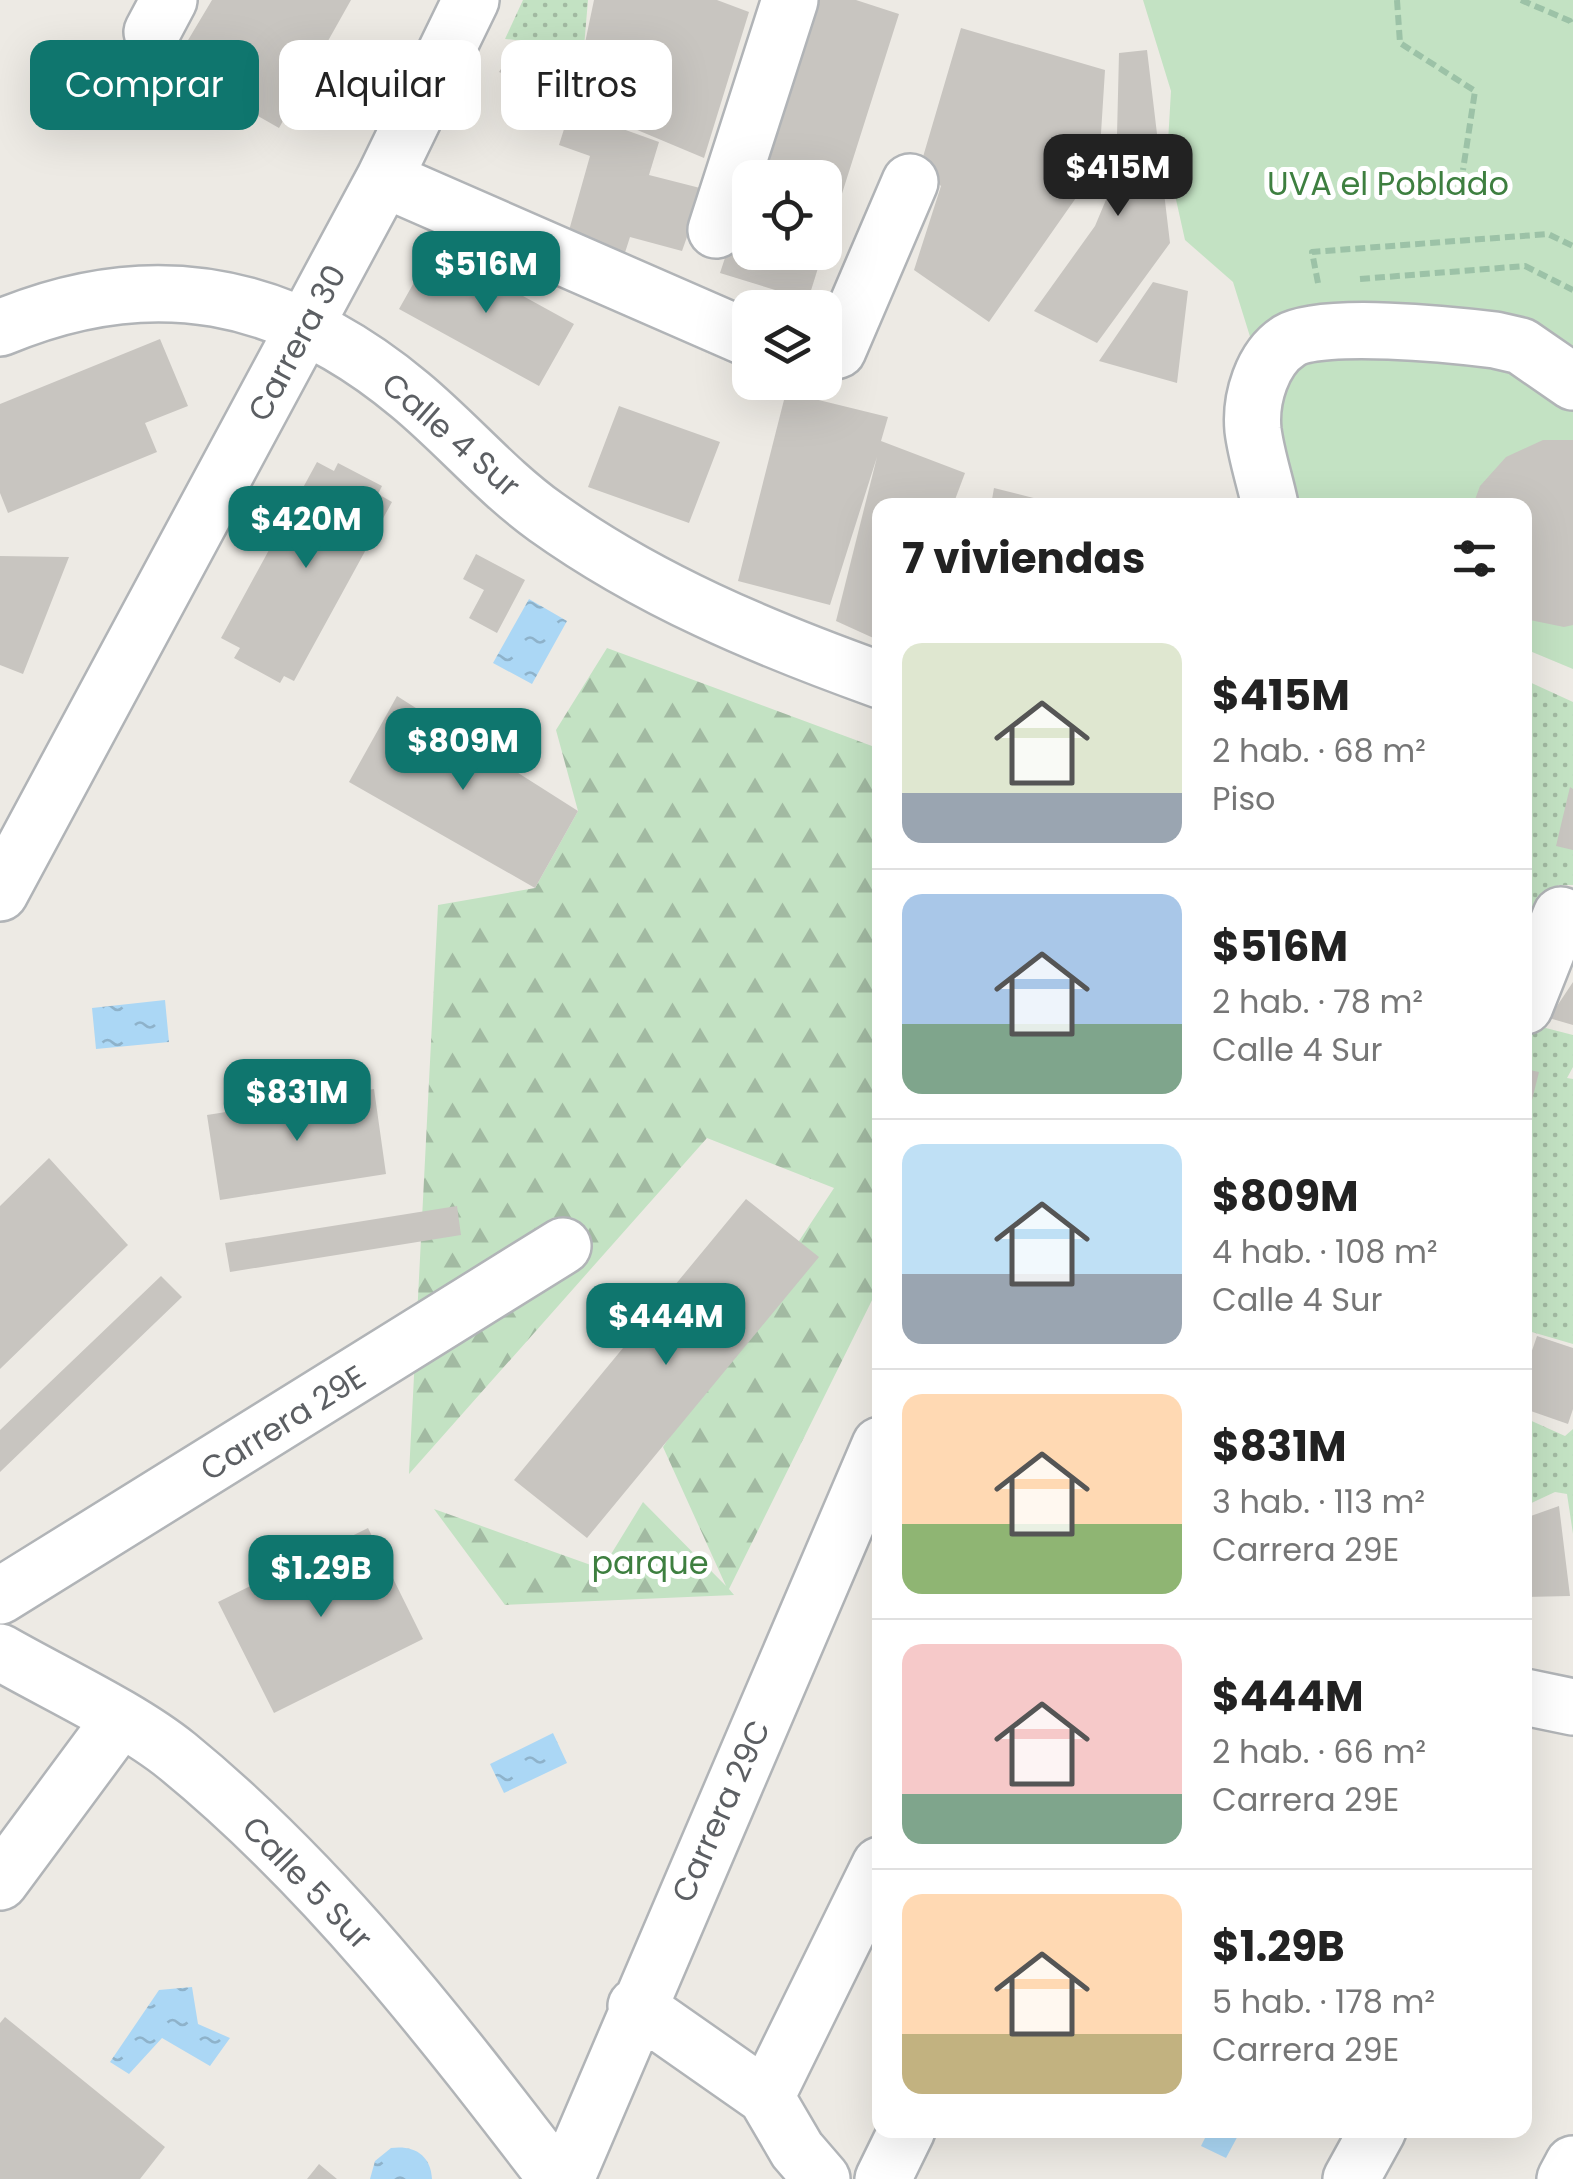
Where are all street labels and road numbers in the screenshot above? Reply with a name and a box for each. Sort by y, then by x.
street label: Carrera 30 [237,257,357,429]
street label: Calle 4 Sur [372,362,530,508]
street label: Carrera 29E [191,1354,374,1491]
street label: Carrera 29C [660,1712,781,1909]
street label: Calle 5 Sur [232,1806,383,1960]

